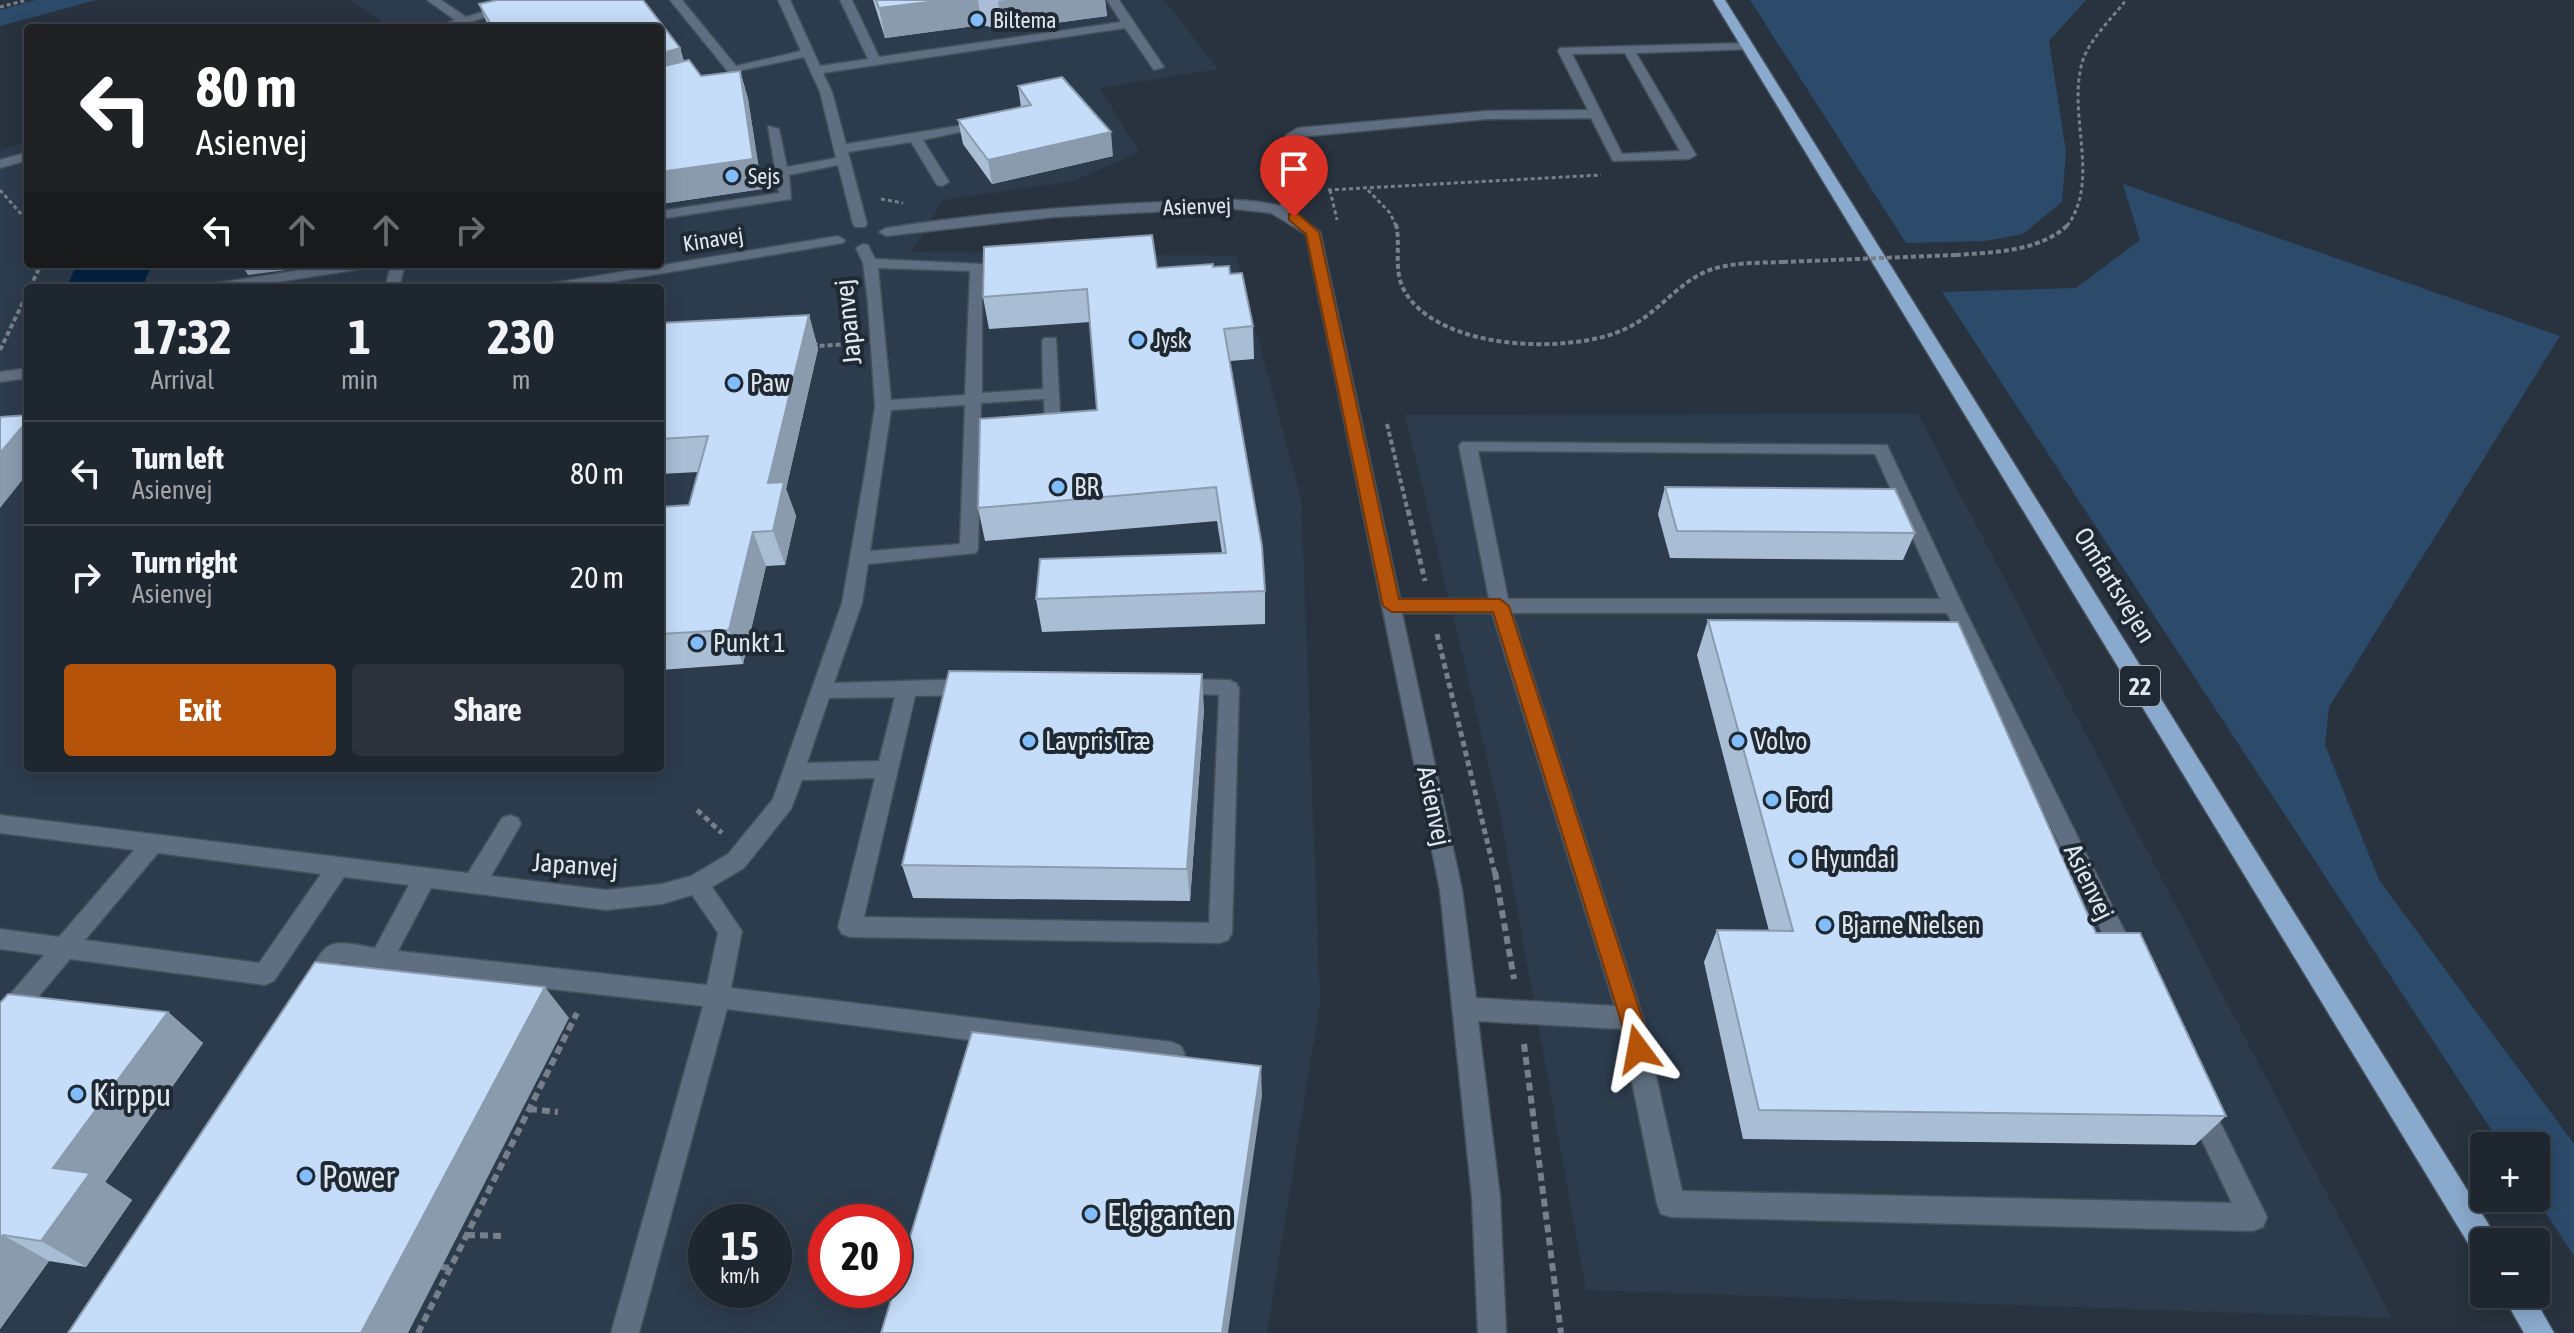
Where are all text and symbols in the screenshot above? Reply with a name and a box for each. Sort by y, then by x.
place label: Biltema [993,7,1057,33]
marker: Biltema [968,11,986,29]
text: 80 m [196,55,297,119]
icon: left [64,56,168,160]
text: Asienvej [196,121,308,163]
pin [1260,135,1328,217]
icon: arrive [1272,147,1316,191]
place label: Sejs [748,163,780,189]
marker: Sejs [723,167,741,185]
street label: Asienvej [1162,192,1232,220]
icon: left [196,208,240,252]
icon: ahead [280,208,324,252]
icon: ahead [364,208,408,252]
icon: right [448,208,492,252]
street label: Kinavej [681,221,745,257]
street label: Japanvej [829,278,867,366]
text: 17:32 [133,309,232,364]
text: 1 [348,309,371,364]
text: 230 [487,309,555,364]
place label: Jysk [1154,327,1188,353]
marker: Jysk [1129,331,1147,349]
text: Arrival [151,365,214,395]
text: min [341,365,378,395]
text: m [512,365,530,395]
place label: Paw [750,368,790,398]
marker: Paw [725,374,743,392]
text: Turn left [132,441,224,475]
icon: left [64,451,108,495]
text: 80 m [570,456,624,490]
place label: BR [1074,472,1099,502]
text: Asienvej [132,475,213,505]
marker: BR [1049,478,1067,496]
street label: Omfartsvejen [2068,522,2162,648]
text: Turn right [132,545,238,579]
icon: right [64,555,108,599]
text: 20 m [570,560,624,594]
text: Asienvej [132,579,213,609]
place label: Punkt 1 [713,628,786,658]
marker: Punkt 1 [688,634,706,652]
button: Exit [64,664,336,756]
button: Share [352,664,624,756]
road number: 22 [2120,666,2160,706]
place label: Lavpris Træ [1045,726,1150,756]
place label: Volvo [1754,726,1807,756]
marker: Lavpris Træ [1020,732,1038,750]
marker: Volvo [1729,732,1747,750]
street label: Asienvej [1411,763,1457,849]
place label: Ford [1788,785,1830,815]
marker: Ford [1763,791,1781,809]
street label: Asienvej [2058,839,2120,925]
place label: Hyundai [1814,844,1895,874]
street label: Japanvej [531,847,619,883]
marker: Hyundai [1789,850,1807,868]
place label: Bjarne Nielsen [1841,910,1981,940]
marker: Bjarne Nielsen [1816,916,1834,934]
position arrow [1596,1007,1680,1091]
place label: Kirppu [93,1076,171,1113]
marker: Kirppu [68,1085,86,1103]
map controls [2470,1132,2550,1308]
button: + [2470,1132,2550,1212]
place label: Power [322,1158,395,1195]
marker: Power [297,1167,315,1185]
place label: Elgiganten [1107,1196,1232,1233]
speed limit sign: 20 [808,1204,912,1308]
marker: Elgiganten [1082,1205,1100,1223]
text: 15 [721,1223,759,1268]
button: − [2470,1228,2550,1308]
text: km/h [720,1264,760,1287]

